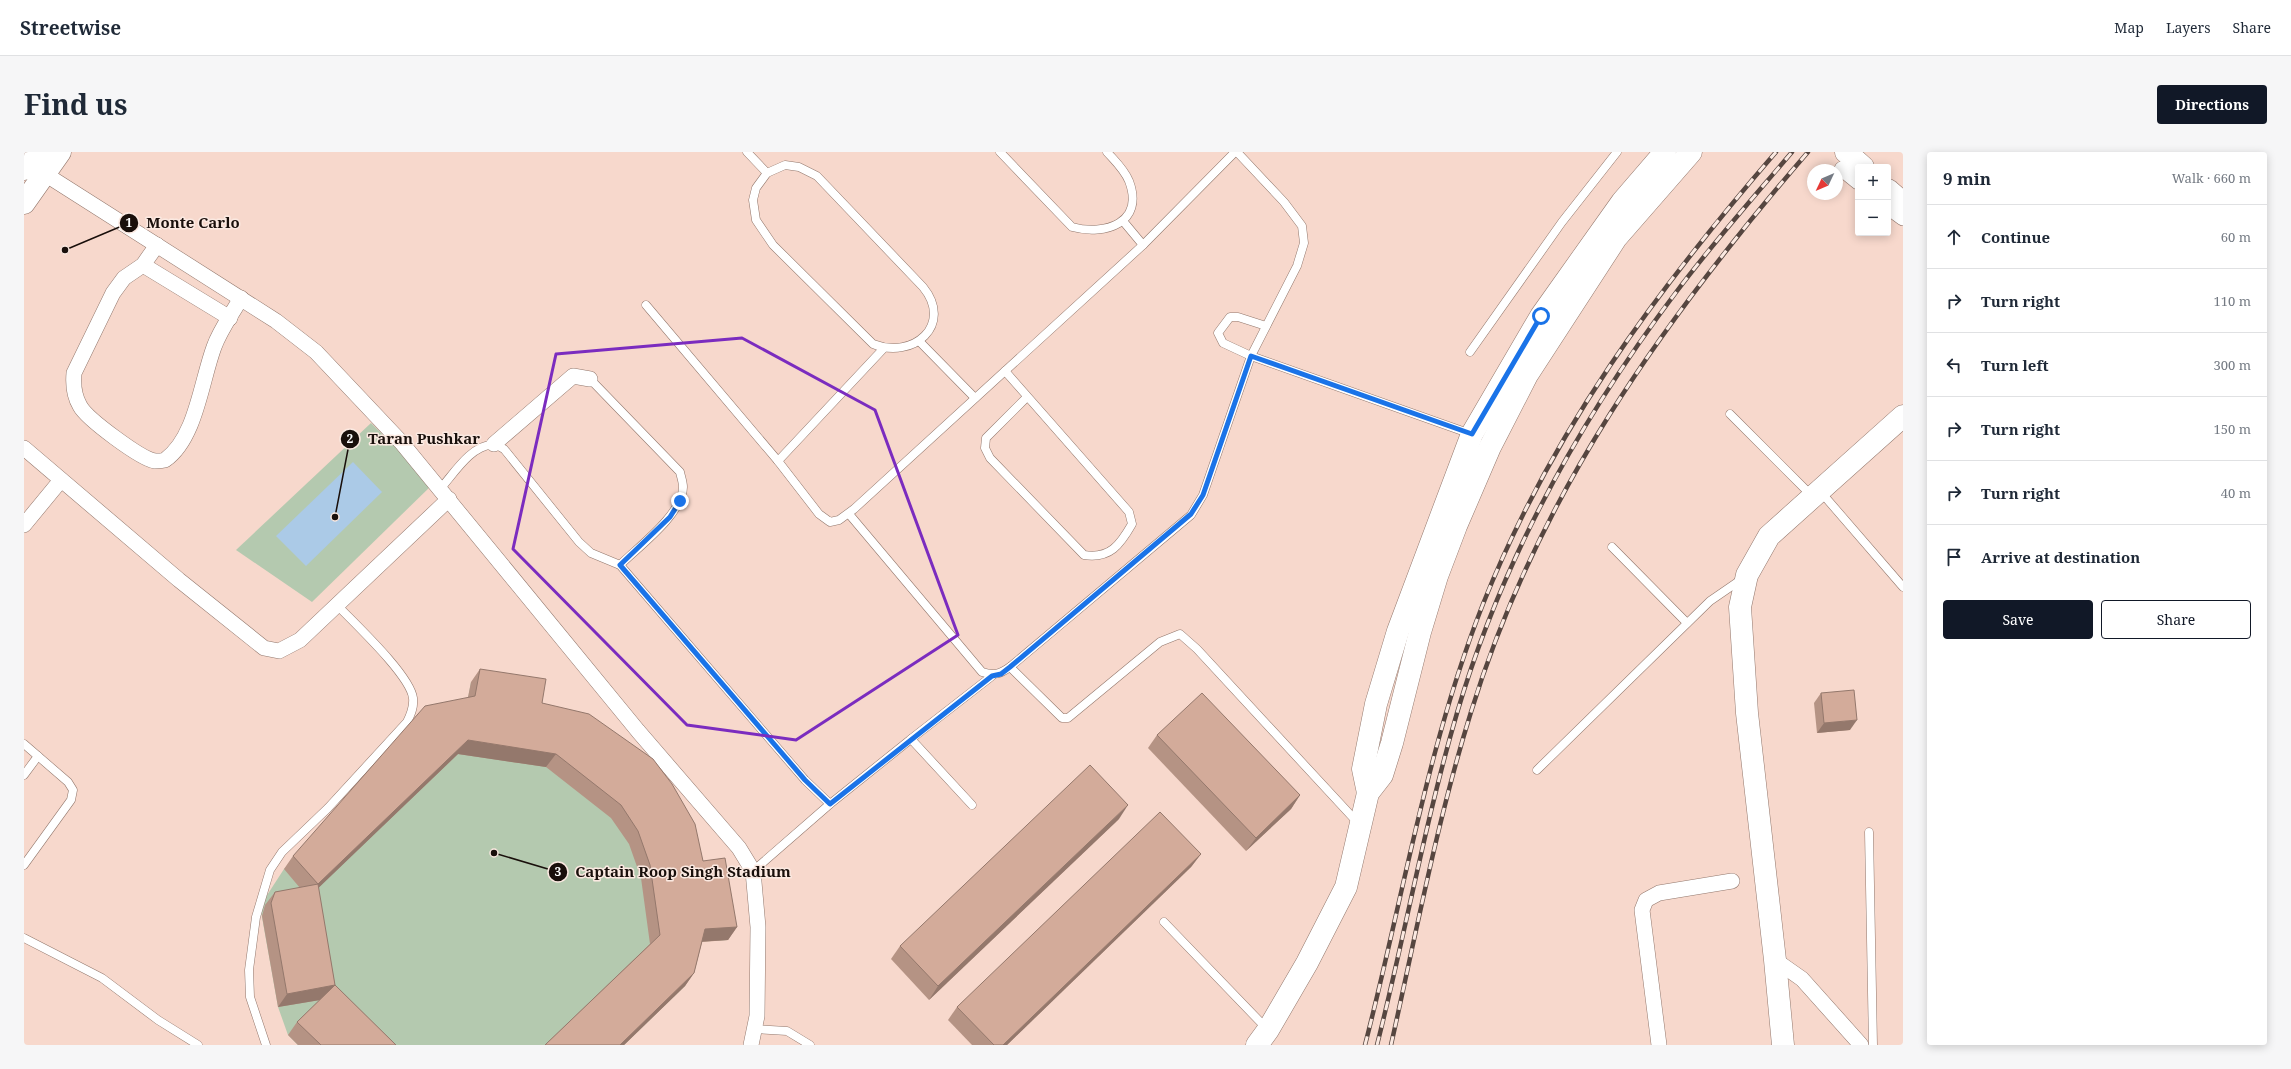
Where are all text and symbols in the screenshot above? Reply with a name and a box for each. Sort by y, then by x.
text: Streetwise [20,15,121,41]
text: Map [2114,18,2144,37]
text: Layers [2166,18,2211,37]
text: Share [2233,18,2271,37]
text: Find us [24,85,128,123]
button: Directions [2157,85,2267,124]
north arrow [1807,164,1843,200]
map controls [1855,164,1891,236]
button: + [1855,164,1891,200]
text: 9 min [1943,167,1991,190]
text: Walk · 660 m [2172,169,2251,187]
button: − [1855,200,1891,236]
callout: Monte Carlo [119,209,248,236]
text: Monte Carlo [146,212,240,232]
text: 1 [126,214,133,231]
icon: ahead [1943,226,1965,248]
text: Continue [1981,227,2050,247]
text: 60 m [2221,228,2251,246]
icon: right [1943,290,1965,312]
text: Turn right [1981,291,2060,311]
text: 110 m [2214,292,2251,310]
route start [1532,307,1550,325]
icon: left [1943,354,1965,376]
text: Turn left [1981,355,2049,375]
text: 300 m [2214,356,2251,374]
icon: right [1943,418,1965,440]
text: Turn right [1981,419,2060,439]
text: 150 m [2214,420,2251,438]
callout: Taran Pushkar [340,425,488,452]
text: Taran Pushkar [368,428,480,448]
text: 2 [347,430,354,447]
icon: right [1943,482,1965,504]
text: Turn right [1981,483,2060,503]
text: 40 m [2221,484,2251,502]
route end [671,492,689,510]
icon: arrive [1943,546,1965,568]
text: Arrive at destination [1981,547,2140,567]
button: Save [1943,600,2093,639]
button: Share [2101,600,2251,639]
callout: Captain Roop Singh Stadium [548,859,799,886]
text: Captain Roop Singh Stadium [575,861,791,881]
text: 3 [555,863,562,880]

